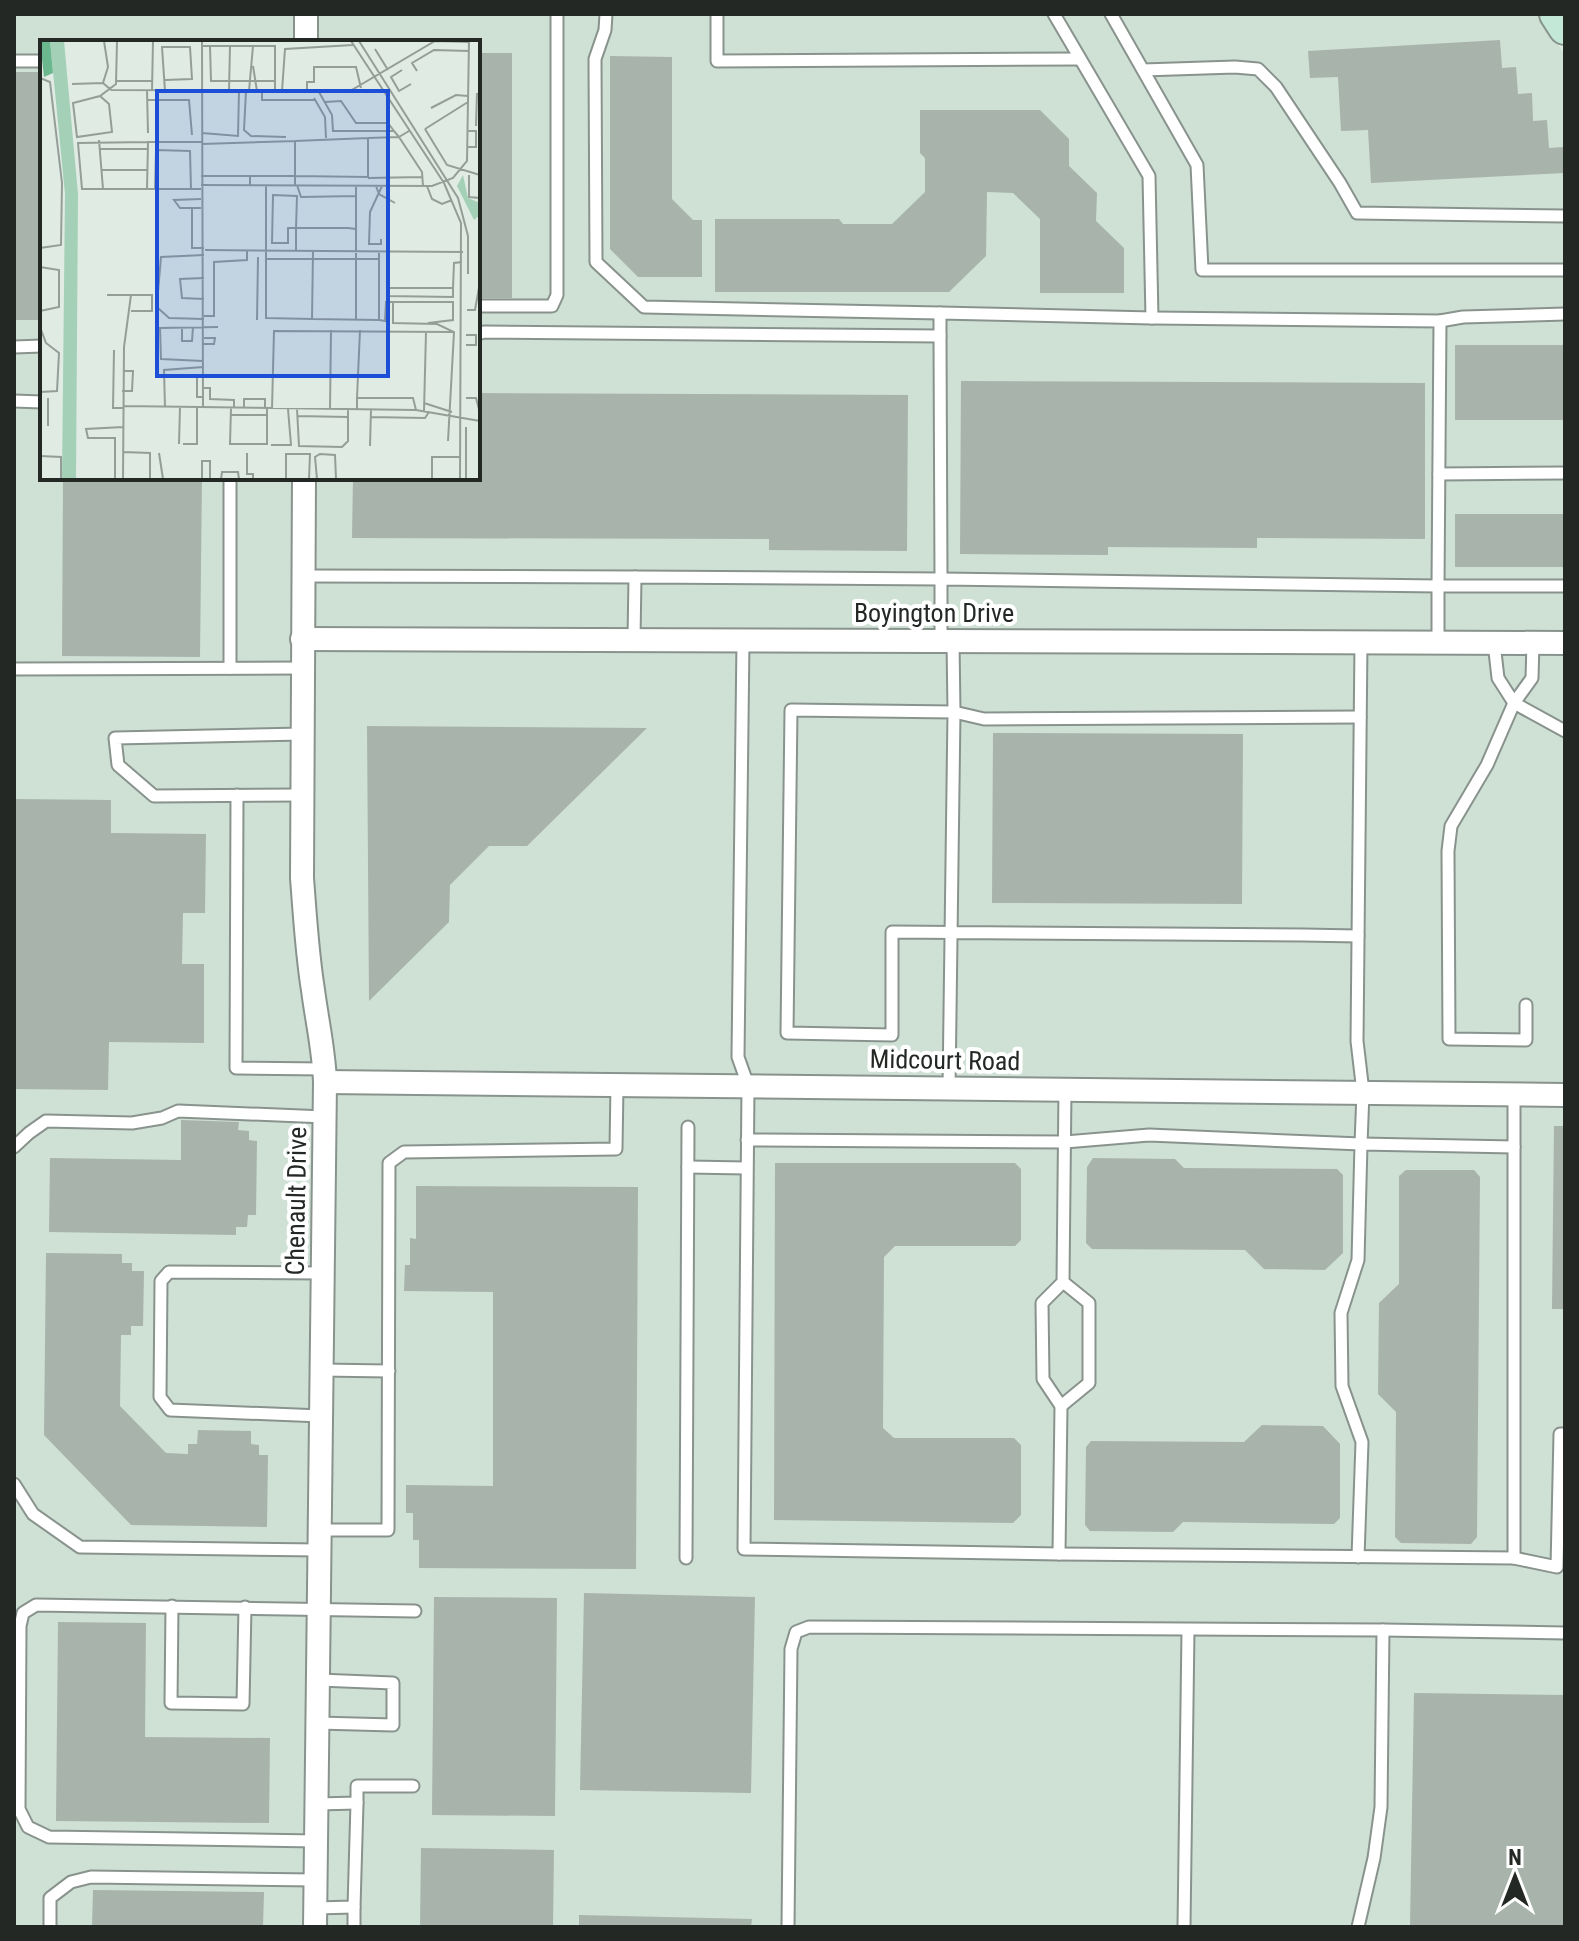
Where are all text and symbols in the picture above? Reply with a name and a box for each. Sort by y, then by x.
inset map [40,40,480,480]
street label: Boyington Drive [854,598,1014,628]
street label: Midcourt Road [869,1044,1021,1076]
street label: Chenault Drive [280,1126,312,1276]
north arrow [1475,1837,1555,1917]
text: N [1508,1845,1522,1870]

